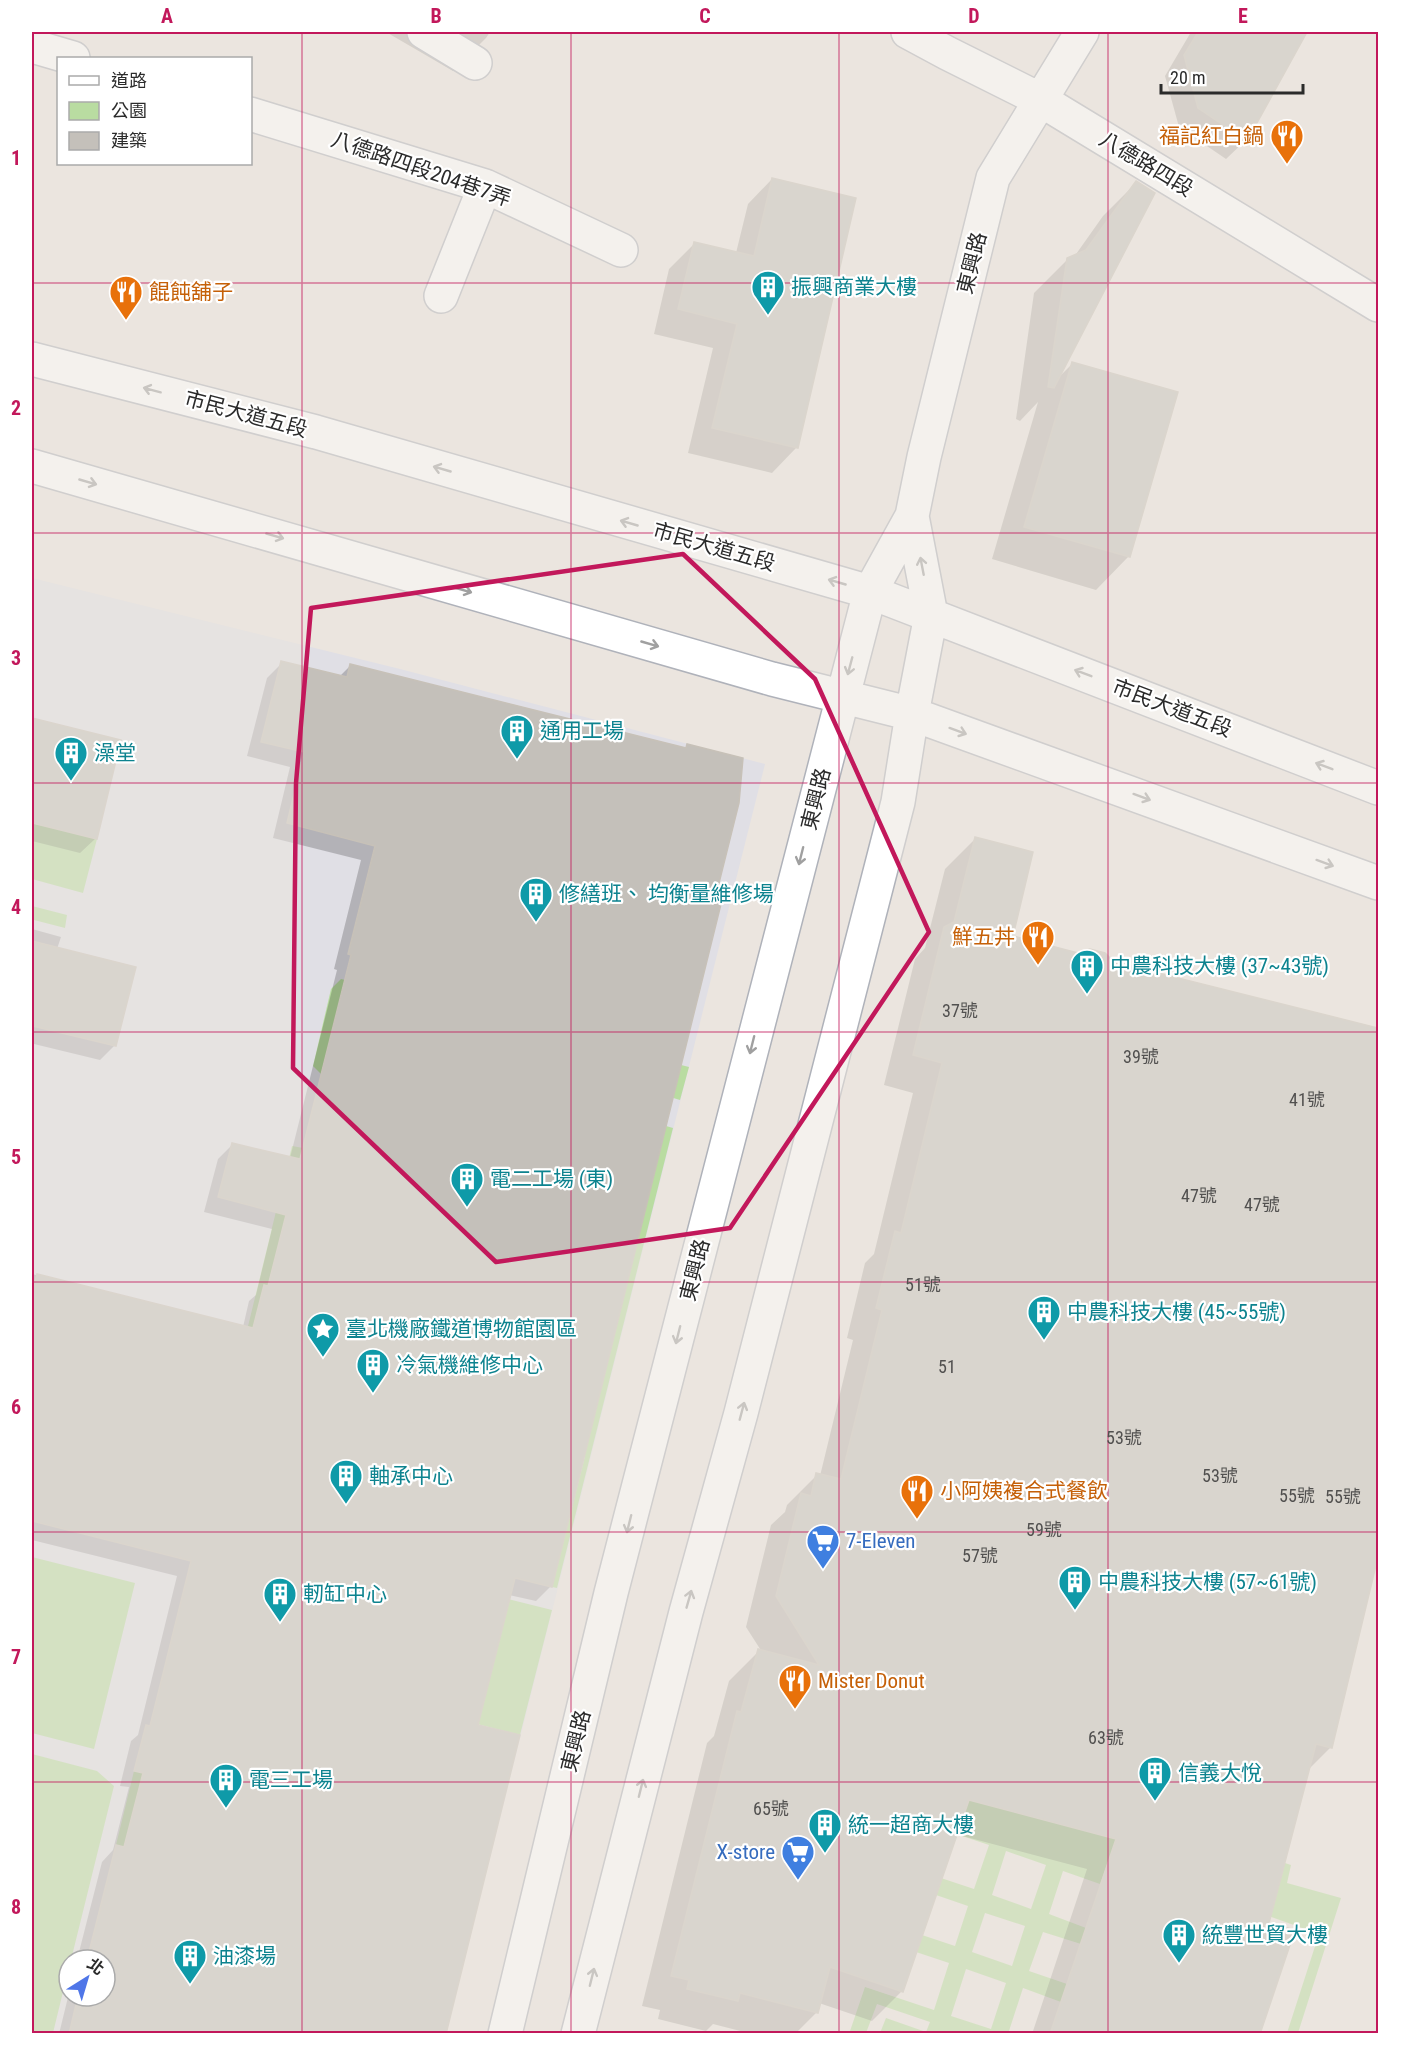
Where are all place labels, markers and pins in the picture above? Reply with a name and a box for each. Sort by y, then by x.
restaurant icon: 福記紅白鍋 [1269,118,1305,165]
place label: 福記紅白鍋 [1159,124,1264,148]
building icon: 振興商業大樓 [750,269,786,316]
restaurant icon: 餛飩舖子 [108,274,144,321]
place label: 振興商業大樓 [791,275,917,299]
place label: 餛飩舖子 [149,280,233,304]
building icon: 通用工場 [499,713,535,760]
place label: 通用工場 [540,719,624,743]
building icon: 澡堂 [53,735,89,782]
place label: 澡堂 [94,741,136,765]
building icon: 修繕班、 均衡量維修場 [518,876,554,923]
place label: 修繕班、 均衡量維修場 [559,882,774,906]
restaurant icon: 鮮五丼 [1020,919,1056,966]
place label: 鮮五丼 [952,925,1015,949]
building icon: 中農科技大樓 (37~43號) [1069,948,1105,995]
place label: 中農科技大樓 (37~43號) [1110,954,1329,978]
building icon: 電二工場 (東) [449,1161,485,1208]
place label: 電二工場 (東) [490,1167,613,1191]
building icon: 中農科技大樓 (45~55號) [1026,1294,1062,1341]
place label: 中農科技大樓 (45~55號) [1067,1300,1286,1324]
place icon: 臺北機廠鐵道博物館園區 [305,1311,341,1358]
place label: 臺北機廠鐵道博物館園區 [346,1317,577,1341]
building icon: 冷氣機維修中心 [355,1347,391,1394]
place label: 冷氣機維修中心 [396,1353,543,1377]
building icon: 軸承中心 [328,1458,364,1505]
place label: 軸承中心 [369,1464,453,1488]
restaurant icon: 小阿姨複合式餐飲 [899,1473,935,1520]
place label: 小阿姨複合式餐飲 [940,1479,1108,1503]
supermarket icon: 7-Eleven [805,1523,841,1570]
place label: 7-Eleven [846,1529,915,1553]
building icon: 中農科技大樓 (57~61號) [1057,1564,1093,1611]
place label: 中農科技大樓 (57~61號) [1098,1570,1317,1594]
building icon: 軔缸中心 [262,1576,298,1623]
place label: 軔缸中心 [303,1582,387,1606]
restaurant icon: Mister Donut [777,1663,813,1710]
place label: Mister Donut [818,1669,925,1693]
building icon: 信義大悅 [1137,1755,1173,1802]
place label: 信義大悅 [1178,1761,1262,1785]
building icon: 電三工場 [208,1762,244,1809]
place label: 電三工場 [249,1768,333,1792]
building icon: 統一超商大樓 [807,1807,843,1854]
place label: 統一超商大樓 [848,1813,974,1837]
supermarket icon: X-store [780,1834,816,1881]
place label: X-store [717,1840,775,1864]
building icon: 統豐世貿大樓 [1161,1917,1197,1964]
place label: 統豐世貿大樓 [1202,1923,1328,1947]
building icon: 油漆場 [172,1938,208,1985]
place label: 油漆場 [213,1944,276,1968]

